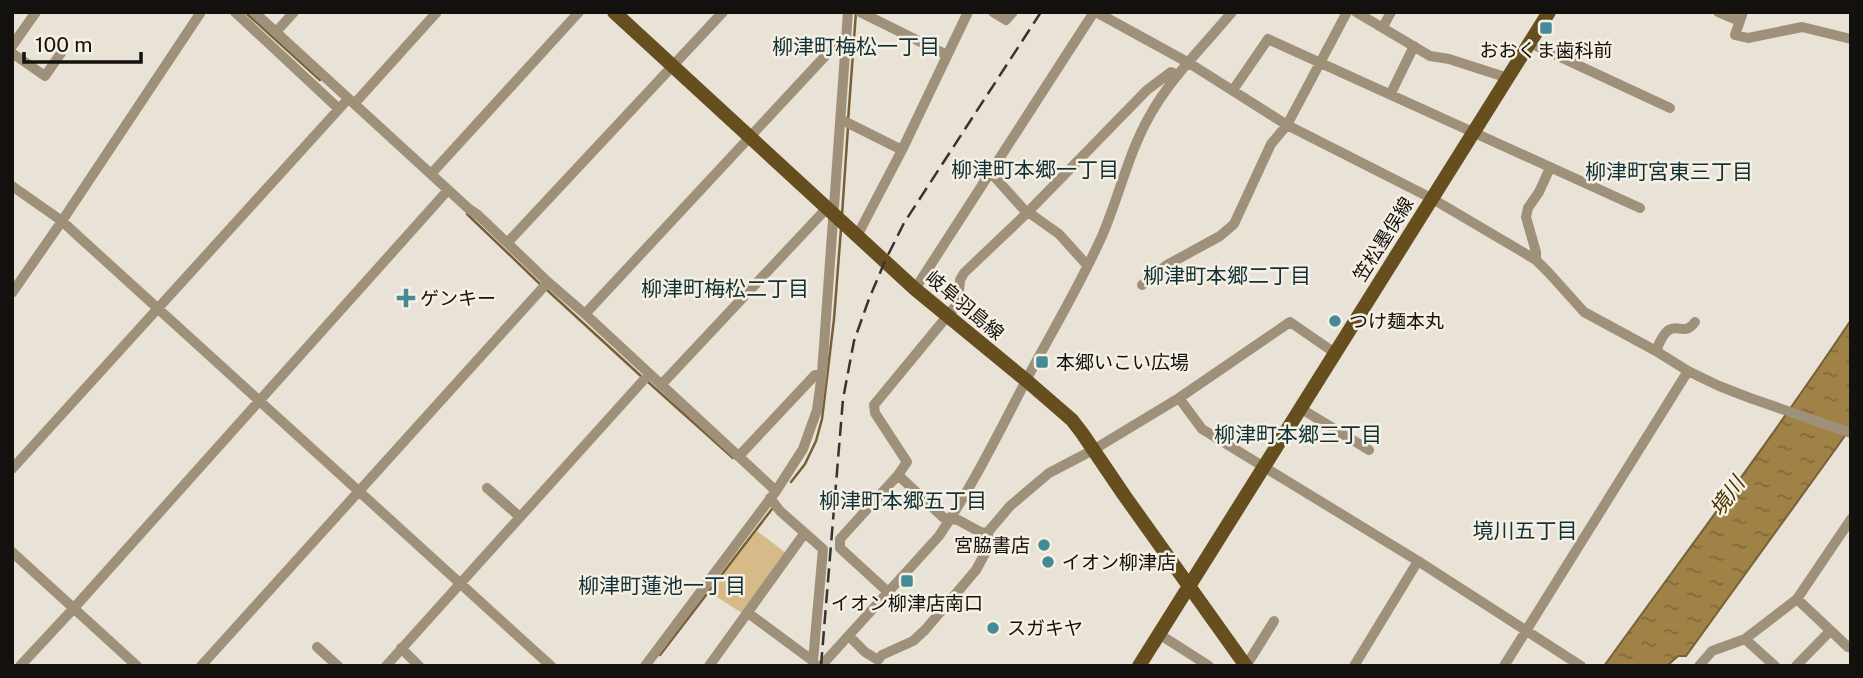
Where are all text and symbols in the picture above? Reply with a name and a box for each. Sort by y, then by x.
marker: おおくま歯科前 [1538,20,1554,36]
scale bar [24,21,142,65]
text: 100 m [35,32,92,57]
district label: 柳津町梅松一丁目 [772,34,940,59]
place label: おおくま歯科前 [1479,39,1613,61]
district label: 柳津町本郷一丁目 [951,157,1119,182]
district label: 柳津町宮東三丁目 [1585,159,1753,184]
street label: 笠松墨俣線 [1348,193,1418,285]
district label: 柳津町本郷二丁目 [1143,263,1311,288]
street label: 岐阜羽島線 [922,266,1008,344]
district label: 柳津町梅松二丁目 [641,276,809,301]
place label: ゲンキー [420,287,496,309]
marker: ゲンキー [398,290,414,306]
place label: つけ麺本丸 [1349,310,1444,332]
marker: つけ麺本丸 [1327,313,1343,329]
place label: 本郷いこい広場 [1056,351,1189,373]
marker: 本郷いこい広場 [1034,354,1050,370]
district label: 柳津町本郷三丁目 [1214,422,1382,447]
water label: 境川 [1705,470,1751,520]
district label: 柳津町本郷五丁目 [819,488,987,513]
district label: 境川五丁目 [1473,518,1578,543]
place label: 宮脇書店 [954,534,1030,556]
marker: 宮脇書店 [1036,537,1052,553]
place label: イオン柳津店 [1062,551,1176,573]
marker: イオン柳津店 [1040,554,1056,570]
district label: 柳津町蓮池一丁目 [578,573,746,598]
marker: イオン柳津店南口 [899,573,915,589]
place label: イオン柳津店南口 [831,592,983,614]
place label: スガキヤ [1007,617,1083,639]
marker: スガキヤ [985,620,1001,636]

